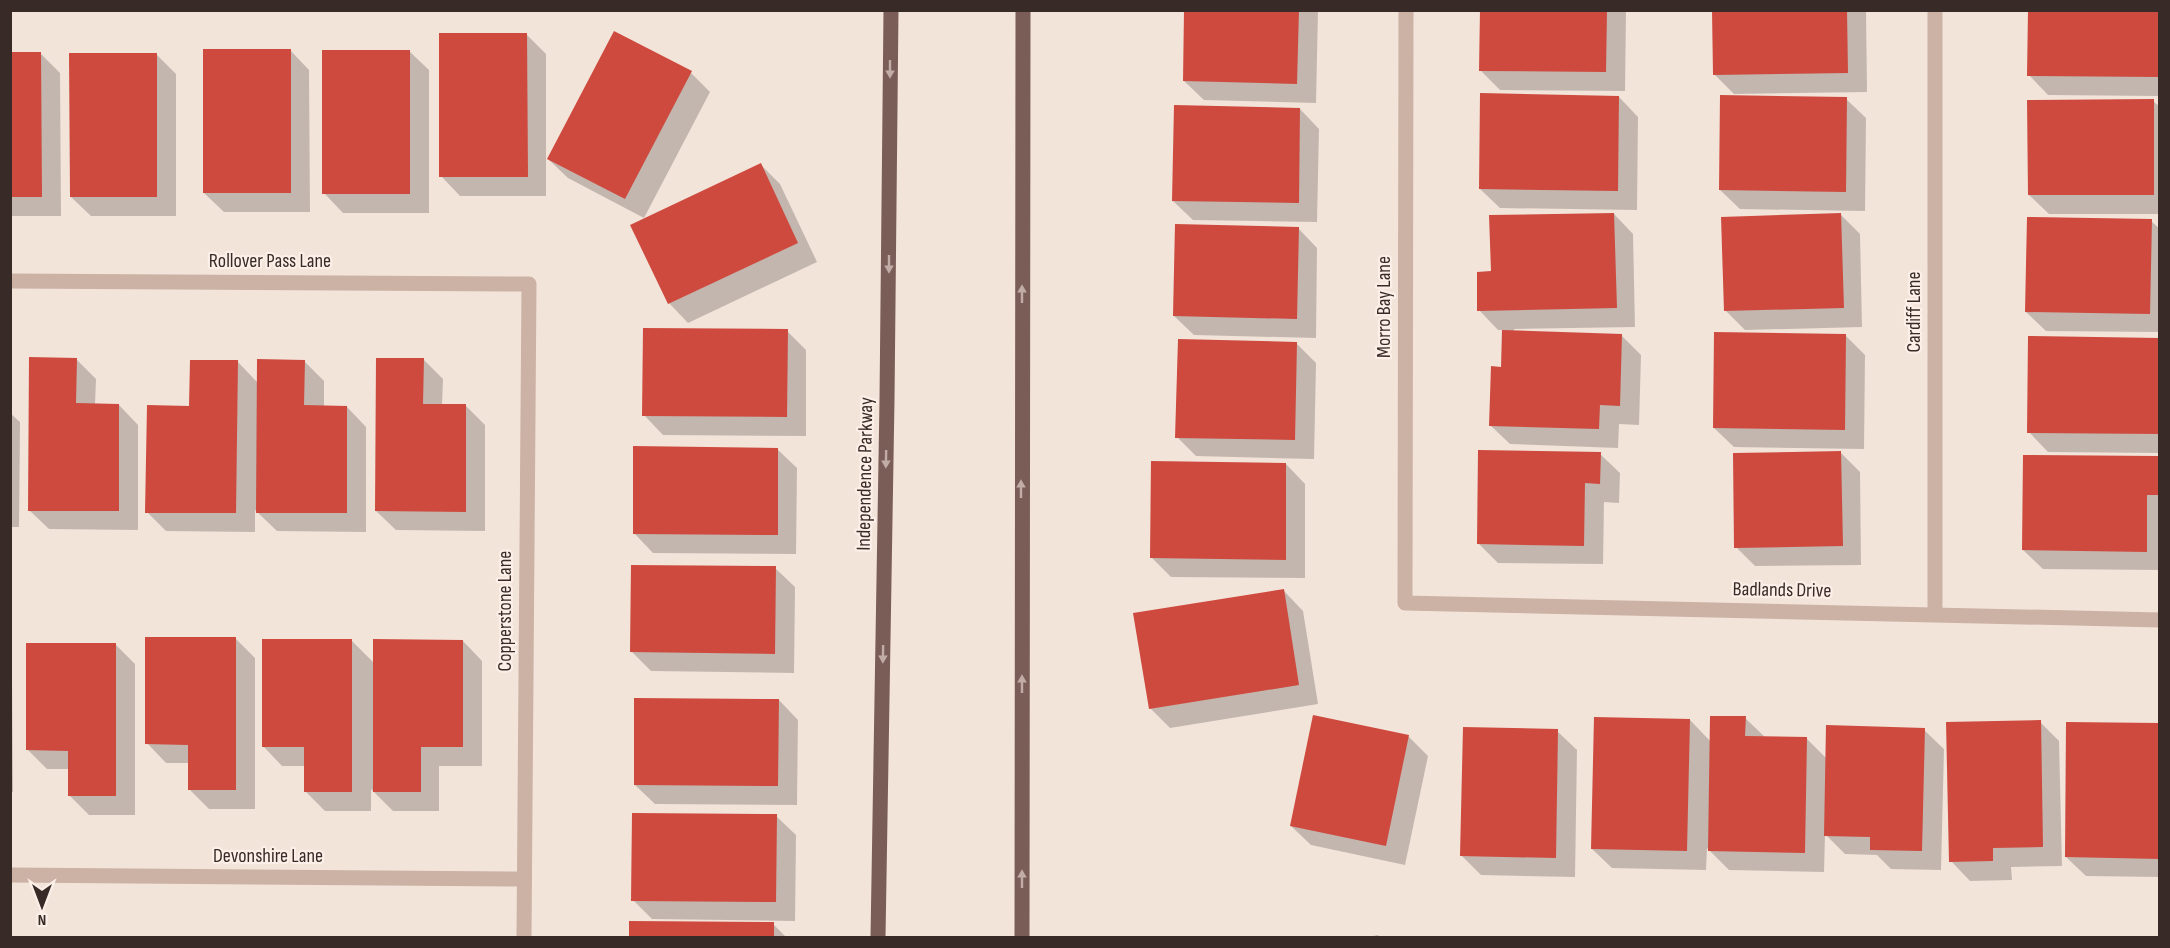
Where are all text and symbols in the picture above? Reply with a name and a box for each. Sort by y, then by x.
one-way arrow [885,59,895,78]
street label: Rollover Pass Lane [209,249,331,273]
one-way arrow [884,254,893,273]
street label: Morro Bay Lane [1372,256,1396,358]
street label: Cardiff Lane [1902,272,1926,352]
one-way arrow [1017,285,1027,304]
street label: Independence Parkway [852,397,878,551]
one-way arrow [882,449,891,468]
one-way arrow [1016,480,1026,499]
street label: Copperstone Lane [493,551,517,671]
street label: Badlands Drive [1732,577,1832,603]
one-way arrow [878,644,888,663]
one-way arrow [1017,675,1027,694]
street label: Devonshire Lane [213,844,323,868]
one-way arrow [1017,870,1027,889]
north arrow [12,876,72,936]
text: N [38,910,46,929]

